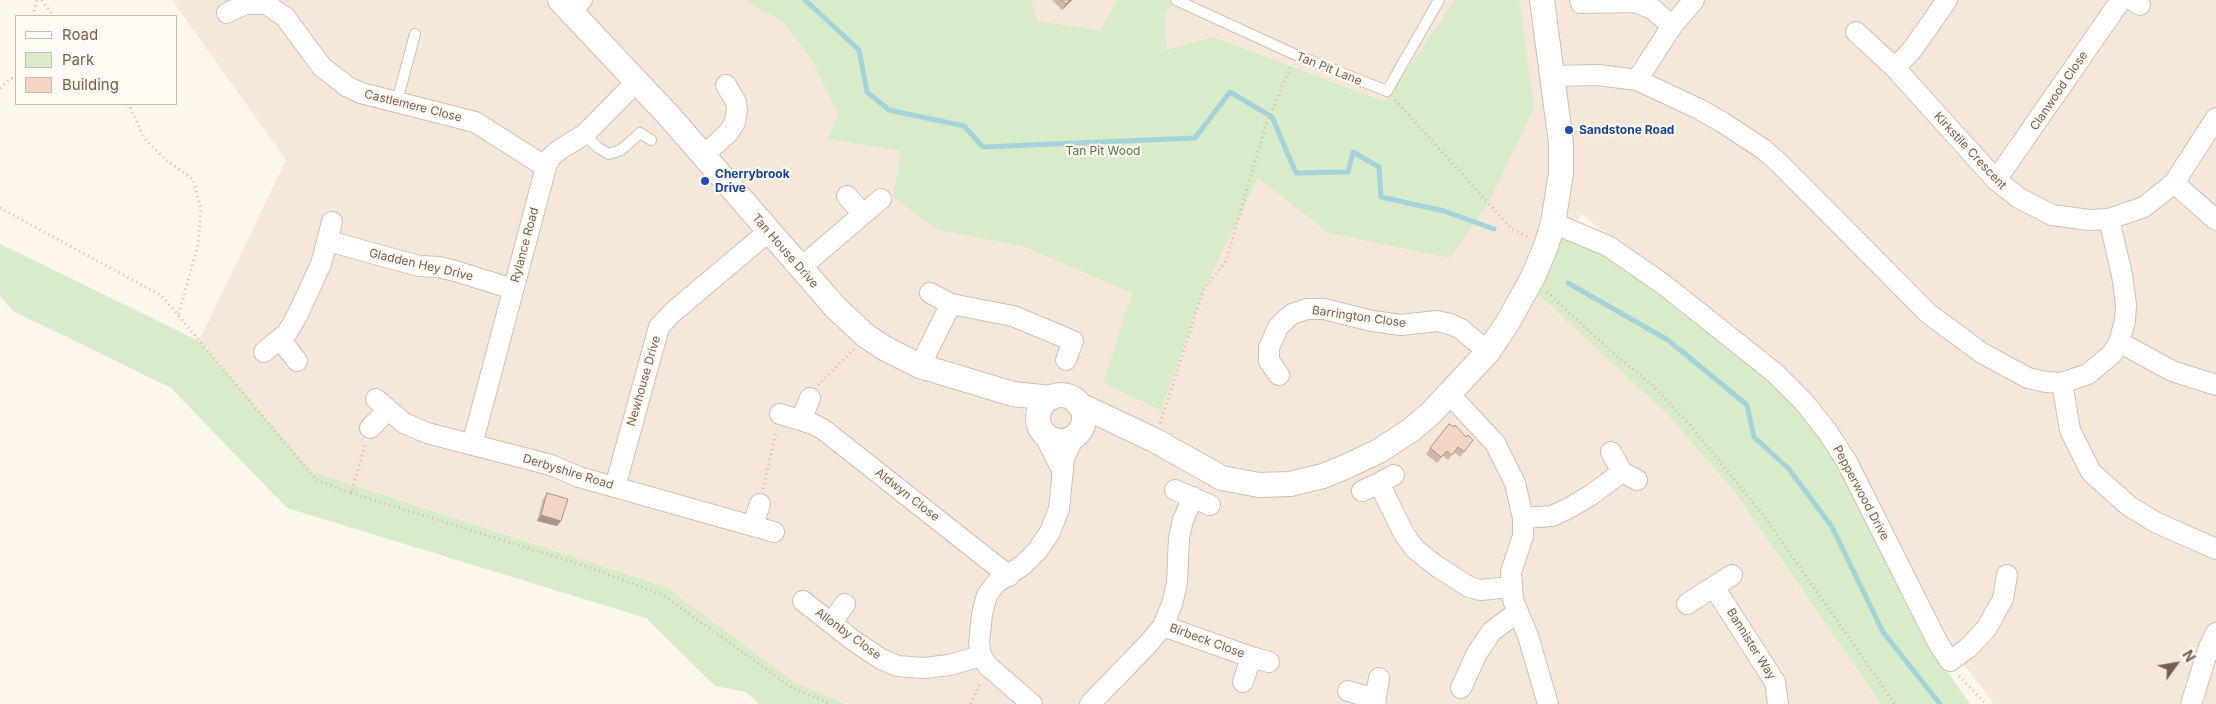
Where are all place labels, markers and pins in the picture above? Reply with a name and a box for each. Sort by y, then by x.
place label: Sandstone Road [1579,123,1674,137]
marker: Sandstone Road [1563,124,1575,136]
place label: Cherrybrook Drive [715,167,790,195]
marker: Cherrybrook Drive [699,175,711,187]

